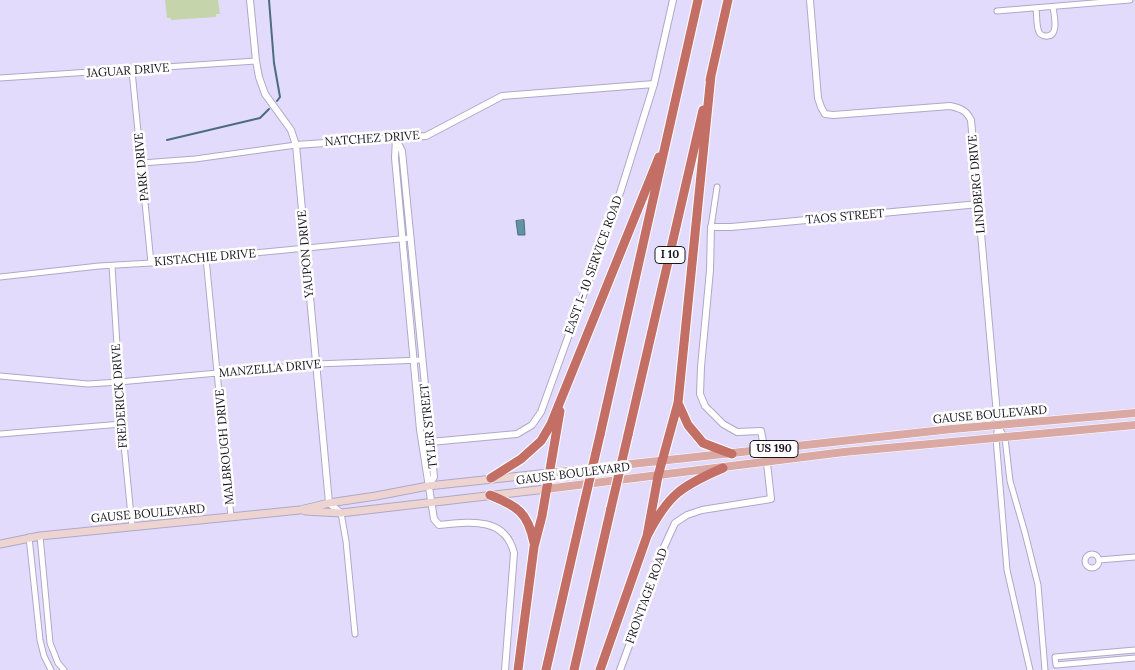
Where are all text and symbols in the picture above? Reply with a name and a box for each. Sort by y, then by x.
street label: JAGUAR DRIVE [86,61,170,81]
street label: NATCHEZ DRIVE [324,128,420,150]
street label: PARK DRIVE [132,132,152,202]
street label: LINDBERG DRIVE [966,134,988,234]
street label: EAST I- 10 SERVICE ROAD [562,194,626,336]
street label: TAOS STREET [805,206,885,228]
street label: YAUPON DRIVE [295,209,317,299]
street label: KISTACHIE DRIVE [154,246,256,270]
road number: I 10 [655,246,685,264]
street label: FREDERICK DRIVE [109,343,131,449]
street label: MANZELLA DRIVE [218,357,322,381]
street label: TYLER STREET [417,383,441,469]
street label: MALBROUGH DRIVE [213,389,237,505]
street label: GAUSE BOULEVARD [932,403,1048,427]
road number: US 190 [750,440,798,458]
street label: GAUSE BOULEVARD [515,460,631,488]
street label: GAUSE BOULEVARD [90,502,206,526]
street label: FRONTAGE ROAD [623,546,671,646]

